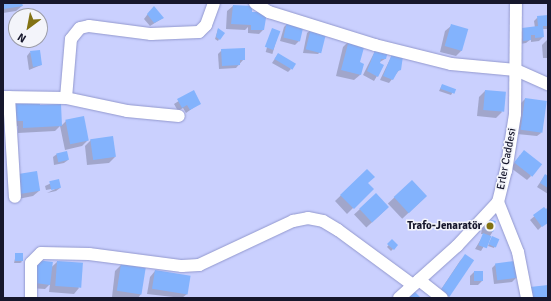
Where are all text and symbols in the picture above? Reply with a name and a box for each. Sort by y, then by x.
north arrow [8,8,48,48]
text: N [15,30,29,45]
street label: Erler Caddesi [495,127,519,191]
place label: Trafo-Jenaratör [407,219,482,233]
marker: Trafo-Jenaratör [485,221,495,231]

